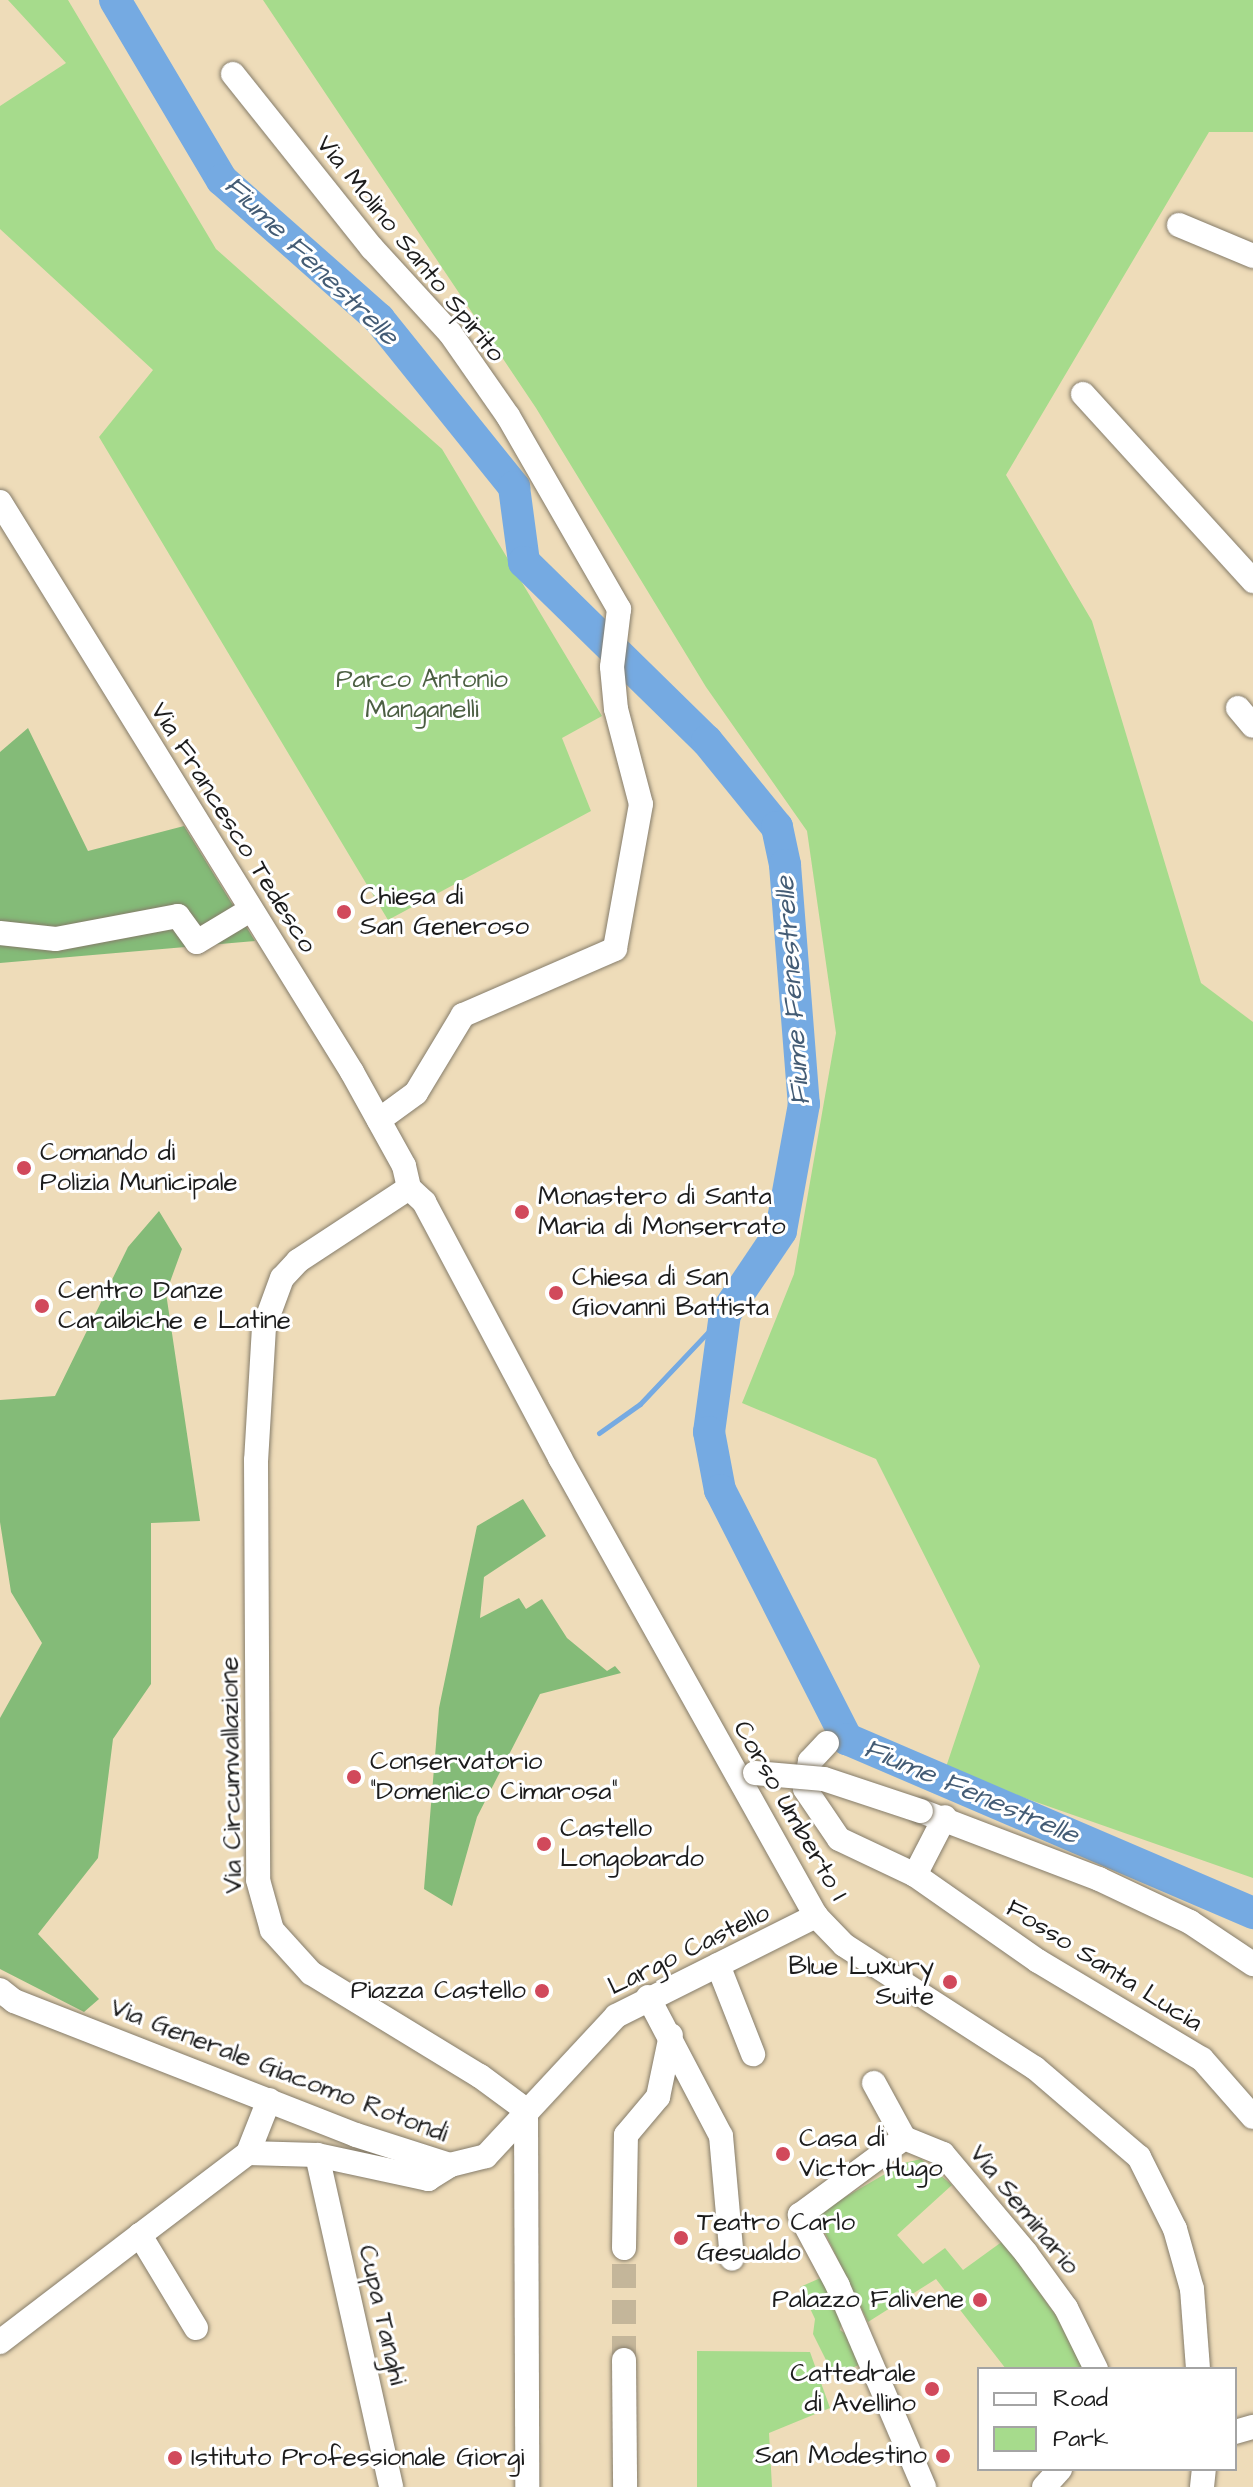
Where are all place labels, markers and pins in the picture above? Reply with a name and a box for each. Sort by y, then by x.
place label: Chiesa di San Generoso [360,881,529,942]
marker: Chiesa di San Generoso [335,903,353,921]
place label: Comando di Polizia Municipale [40,1137,238,1198]
marker: Comando di Polizia Municipale [15,1159,33,1177]
place label: Monastero di Santa Maria di Monserrato [538,1181,786,1242]
marker: Monastero di Santa Maria di Monserrato [513,1203,531,1221]
place label: Chiesa di San Giovanni Battista [572,1262,769,1324]
place label: Centro Danze Caraibiche e Latine [58,1275,291,1336]
marker: Chiesa di San Giovanni Battista [547,1284,565,1302]
marker: Centro Danze Caraibiche e Latine [33,1297,51,1315]
place label: Conservatorio "Domenico Cimarosa" [370,1746,618,1808]
marker: Conservatorio "Domenico Cimarosa" [345,1768,363,1786]
place label: Castello Longobardo [560,1813,704,1874]
marker: Castello Longobardo [535,1835,553,1853]
place label: Blue Luxury Suite [788,1951,934,2012]
marker: Blue Luxury Suite [941,1973,959,1991]
place label: Piazza Castello [351,1975,526,2007]
marker: Piazza Castello [533,1982,551,2000]
place label: Casa di Victor Hugo [799,2123,943,2184]
marker: Casa di Victor Hugo [774,2145,792,2163]
place label: Teatro Carlo Gesualdo [697,2207,855,2268]
marker: Teatro Carlo Gesualdo [672,2229,690,2247]
place label: Palazzo Falivene [772,2284,964,2316]
marker: Palazzo Falivene [971,2291,989,2309]
place label: Cattedrale di Avellino [790,2358,916,2420]
marker: Cattedrale di Avellino [923,2380,941,2398]
place label: San Modestino [755,2440,927,2472]
place label: Istituto Professionale Giorgi [191,2442,524,2474]
marker: San Modestino [934,2447,952,2465]
marker: Istituto Professionale Giorgi [166,2449,184,2467]

